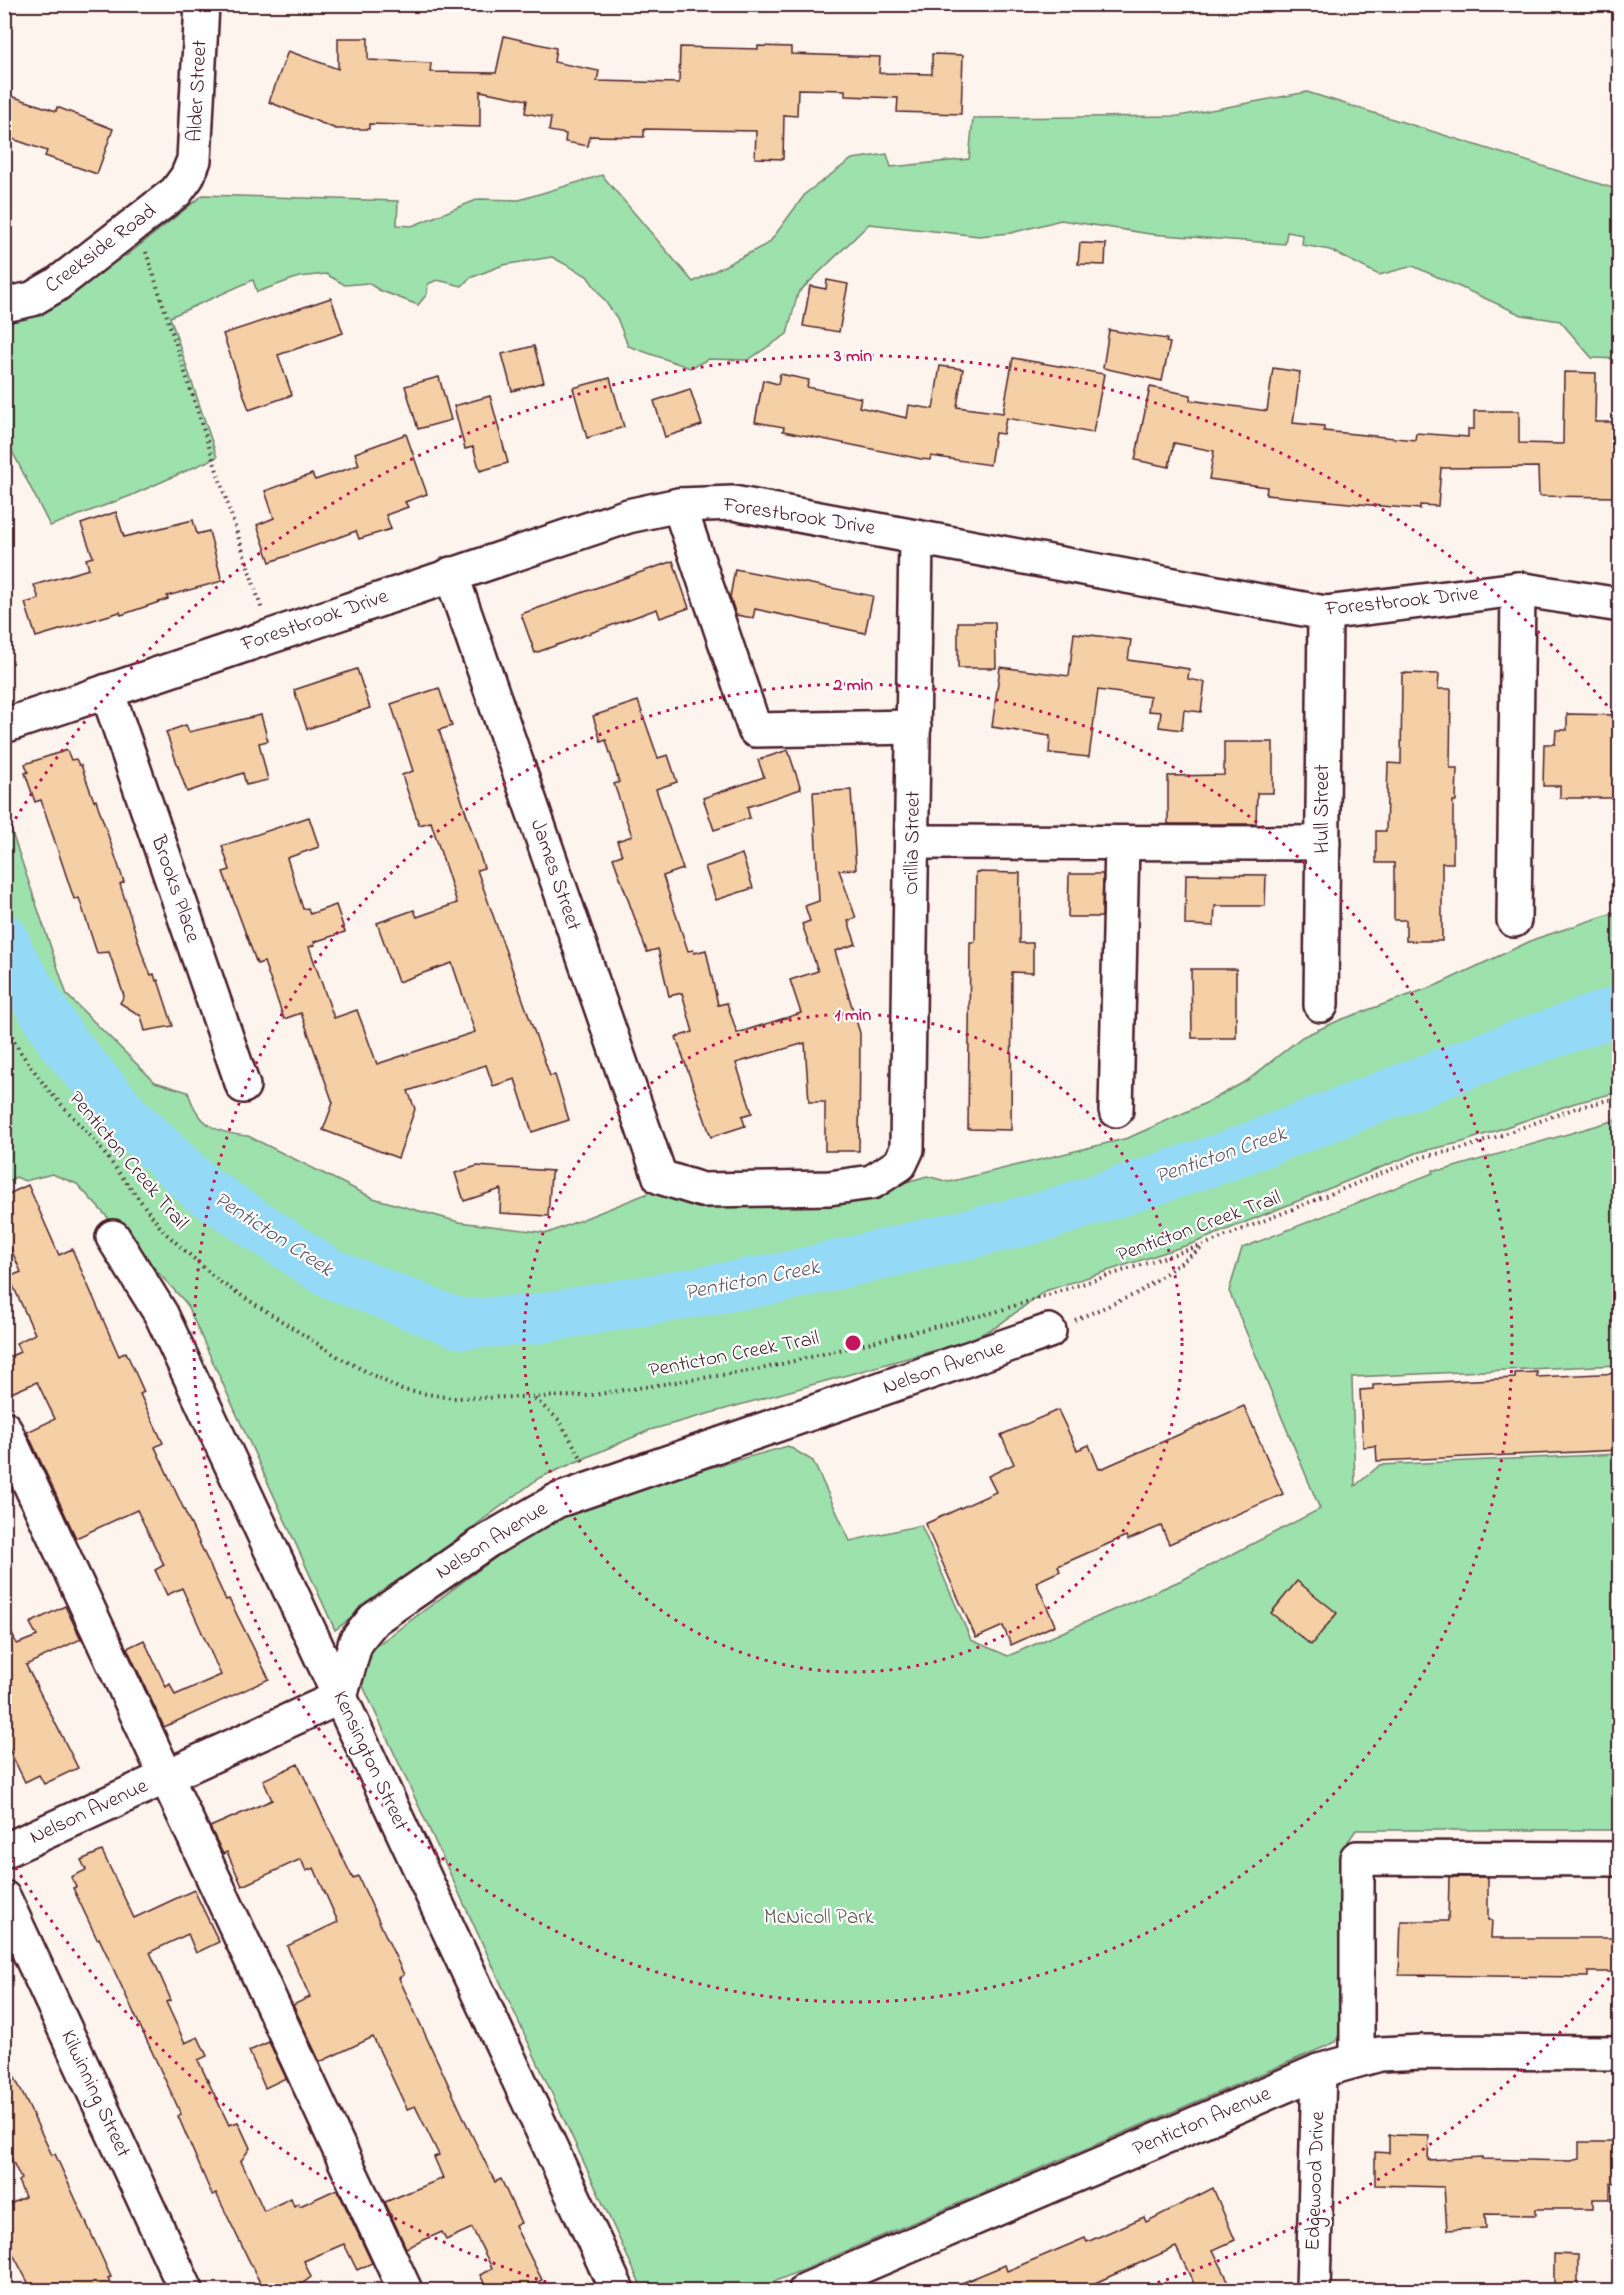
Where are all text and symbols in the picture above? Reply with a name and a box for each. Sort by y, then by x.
street label: Alder Street [180,39,216,143]
street label: Creekside Road [39,197,163,301]
text: 3 min [833,344,872,370]
street label: Forestbrook Drive [720,490,878,544]
street label: Forestbrook Drive [1323,579,1480,625]
street label: Forestbrook Drive [237,582,393,660]
text: 2 min [832,673,873,699]
street label: Hull Street [1308,764,1338,854]
street label: Orillia Street [897,791,929,895]
street label: James Street [522,815,588,935]
street label: Brooks Place [142,830,208,947]
text: 1 min [835,1003,871,1029]
street label: Penticton Creek Trail [61,1085,195,1237]
water label: Penticton Creek [1151,1118,1292,1193]
street label: Penticton Creek Trail [1113,1183,1285,1271]
water label: Penticton Creek [207,1184,340,1286]
water label: Penticton Creek [682,1252,823,1310]
street label: Penticton Creek Trail [646,1324,822,1386]
centre of rings [843,1333,863,1353]
street label: Nelson Avenue [879,1333,1010,1403]
street label: Nelson Avenue [430,1494,554,1587]
street label: Kensington Street [323,1686,415,1836]
street label: Nelson Avenue [25,1771,153,1852]
park label: McNicoll Park [764,1903,875,1933]
street label: Kilwinning Street [51,2025,138,2164]
street label: Penticton Avenue [1128,2079,1276,2165]
street label: Edgewood Drive [1299,2110,1335,2251]

